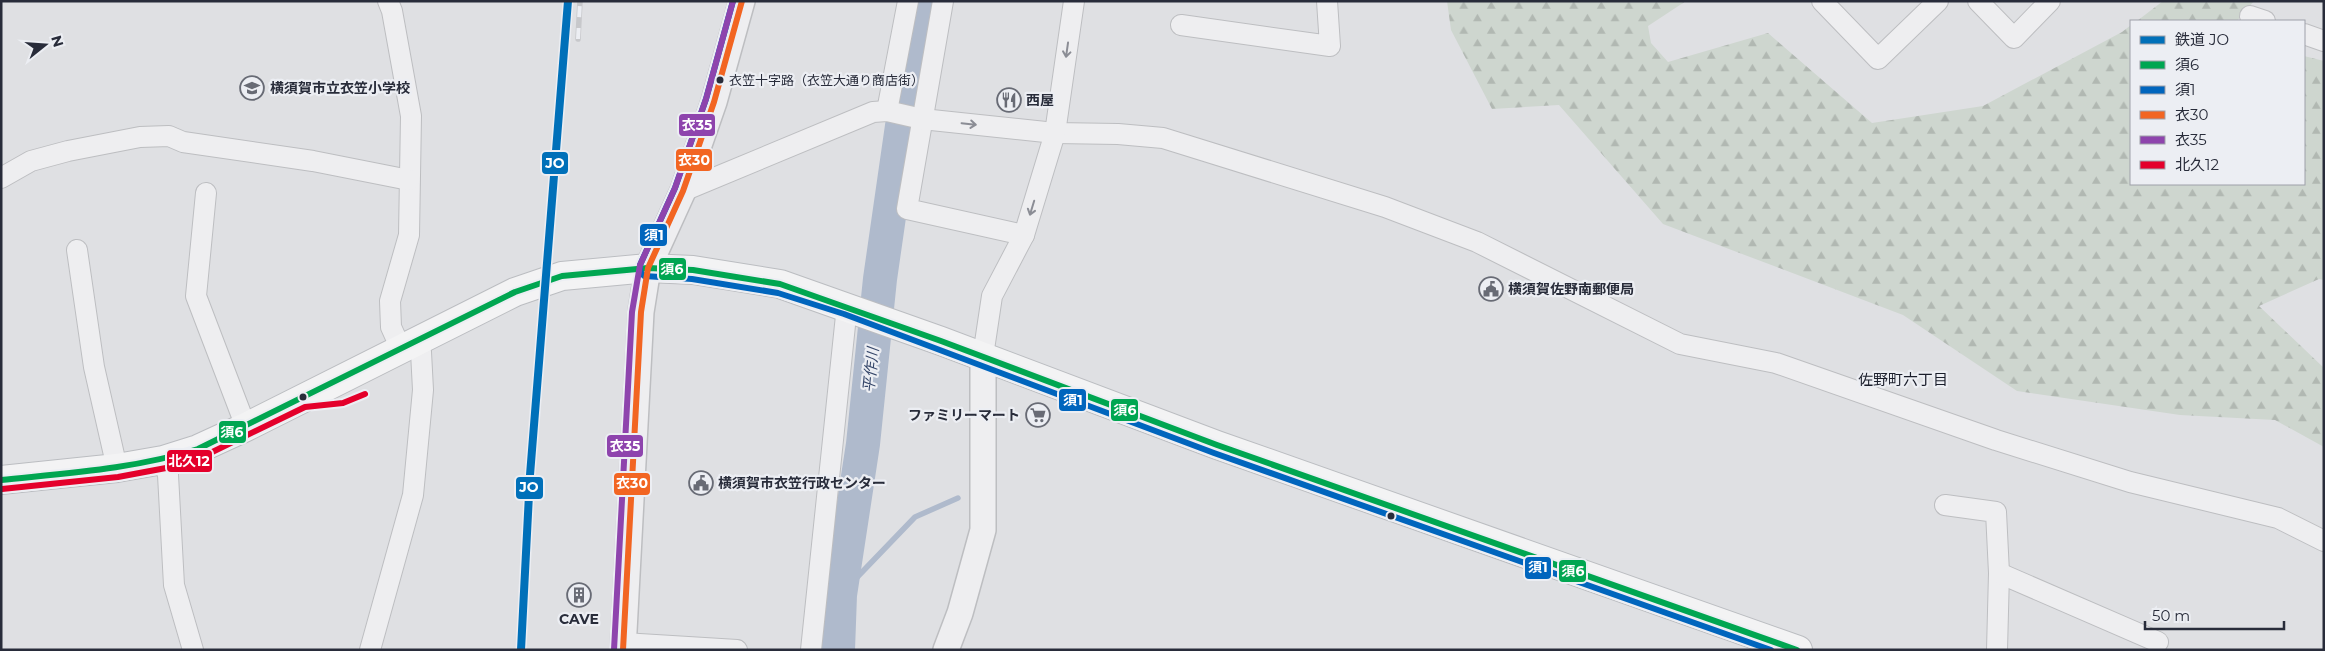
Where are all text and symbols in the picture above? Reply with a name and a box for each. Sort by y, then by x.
north arrow [20,20,70,70]
legend [2130,20,2305,185]
text: 鉄道 JO [2175,30,2229,49]
text: N [47,33,68,49]
one-way arrow [1062,41,1072,57]
text: 須6 [2175,55,2199,74]
place label: 衣笠十字路（衣笠大通り商店街） [729,72,924,88]
school or university icon: 横須賀市立衣笠小学校 [239,75,265,101]
marker: 衣笠十字路（衣笠大通り商店街） [715,75,725,85]
place label: 横須賀市立衣笠小学校 [270,79,410,97]
text: 須1 [2175,80,2195,99]
restaurant icon: 西屋 [996,87,1022,113]
place label: 西屋 [1026,91,1054,109]
text: 衣30 [2175,105,2208,124]
line badge: 衣35 [678,113,716,137]
text: 衣35 [682,116,712,134]
one-way arrow [961,119,977,129]
text: 衣35 [2175,130,2207,149]
line badge: 衣30 [675,148,713,172]
line badge: JO [541,151,569,175]
text: 衣30 [678,151,710,169]
text: JO [544,154,565,172]
text: 北久12 [2175,155,2219,174]
one-way arrow [1027,199,1037,215]
line badge: 須1 [639,223,668,247]
text: 須1 [644,226,664,244]
line badge: 須6 [658,257,687,281]
text: 須6 [661,260,684,278]
public building icon: 横須賀佐野南郵便局 [1478,276,1504,302]
place label: 横須賀佐野南郵便局 [1508,280,1634,298]
water label: 平作川 [859,345,883,393]
district label: 佐野町六丁目 [1858,370,1948,389]
line badge: 須1 [1058,388,1087,412]
text: 須1 [1063,391,1083,409]
unlabelled marker [298,392,308,402]
line badge: 須6 [1110,398,1139,422]
text: 須6 [1114,401,1137,419]
supermarket icon: ファミリーマート [1025,402,1051,428]
place label: ファミリーマート [908,406,1020,424]
line badge: 須6 [218,420,247,444]
text: 須6 [221,423,244,441]
line badge: 衣35 [606,434,644,458]
text: 衣35 [610,437,640,455]
line badge: 北久12 [166,449,213,473]
text: 北久12 [168,452,210,470]
public building icon: 横須賀市衣笠行政センター [688,470,714,496]
line badge: 衣30 [613,472,651,496]
text: 衣30 [616,474,648,492]
place label: 横須賀市衣笠行政センター [718,474,886,492]
line badge: JO [515,476,544,500]
text: JO [518,478,539,496]
unlabelled marker [1386,511,1396,521]
line badge: 須1 [1524,556,1552,580]
text: 須1 [1528,558,1548,576]
line badge: 須6 [1558,559,1587,583]
text: 須6 [1562,562,1585,580]
building icon: CAVE [566,582,592,608]
scale bar [2145,598,2284,630]
text: 50 m [2152,606,2190,625]
place label: CAVE [559,610,599,628]

